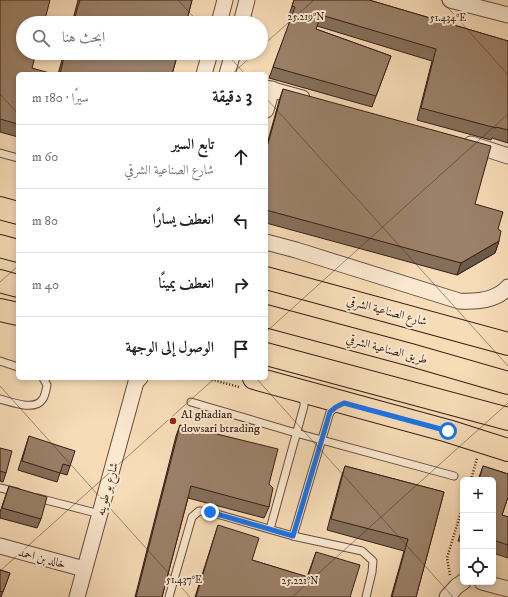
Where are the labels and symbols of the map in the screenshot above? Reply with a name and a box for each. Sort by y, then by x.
text: 25.219°N [288,11,324,23]
text: 51.434°E [430,12,466,24]
street label: شارع الصناعية الشرقي [344,294,429,332]
street label: طريق الصناعية الشرقي [344,331,429,370]
place label: Al ghadian dowsari btrading [181,407,260,436]
marker: Al ghadian dowsari btrading [168,416,178,426]
route start [439,422,457,440]
street label: شارع بو طوينه [93,461,125,518]
route end [201,503,219,521]
street label: خالد بن احمد [16,545,67,572]
text: 51.437°E [166,574,202,586]
text: 25.221°N [282,575,318,587]

